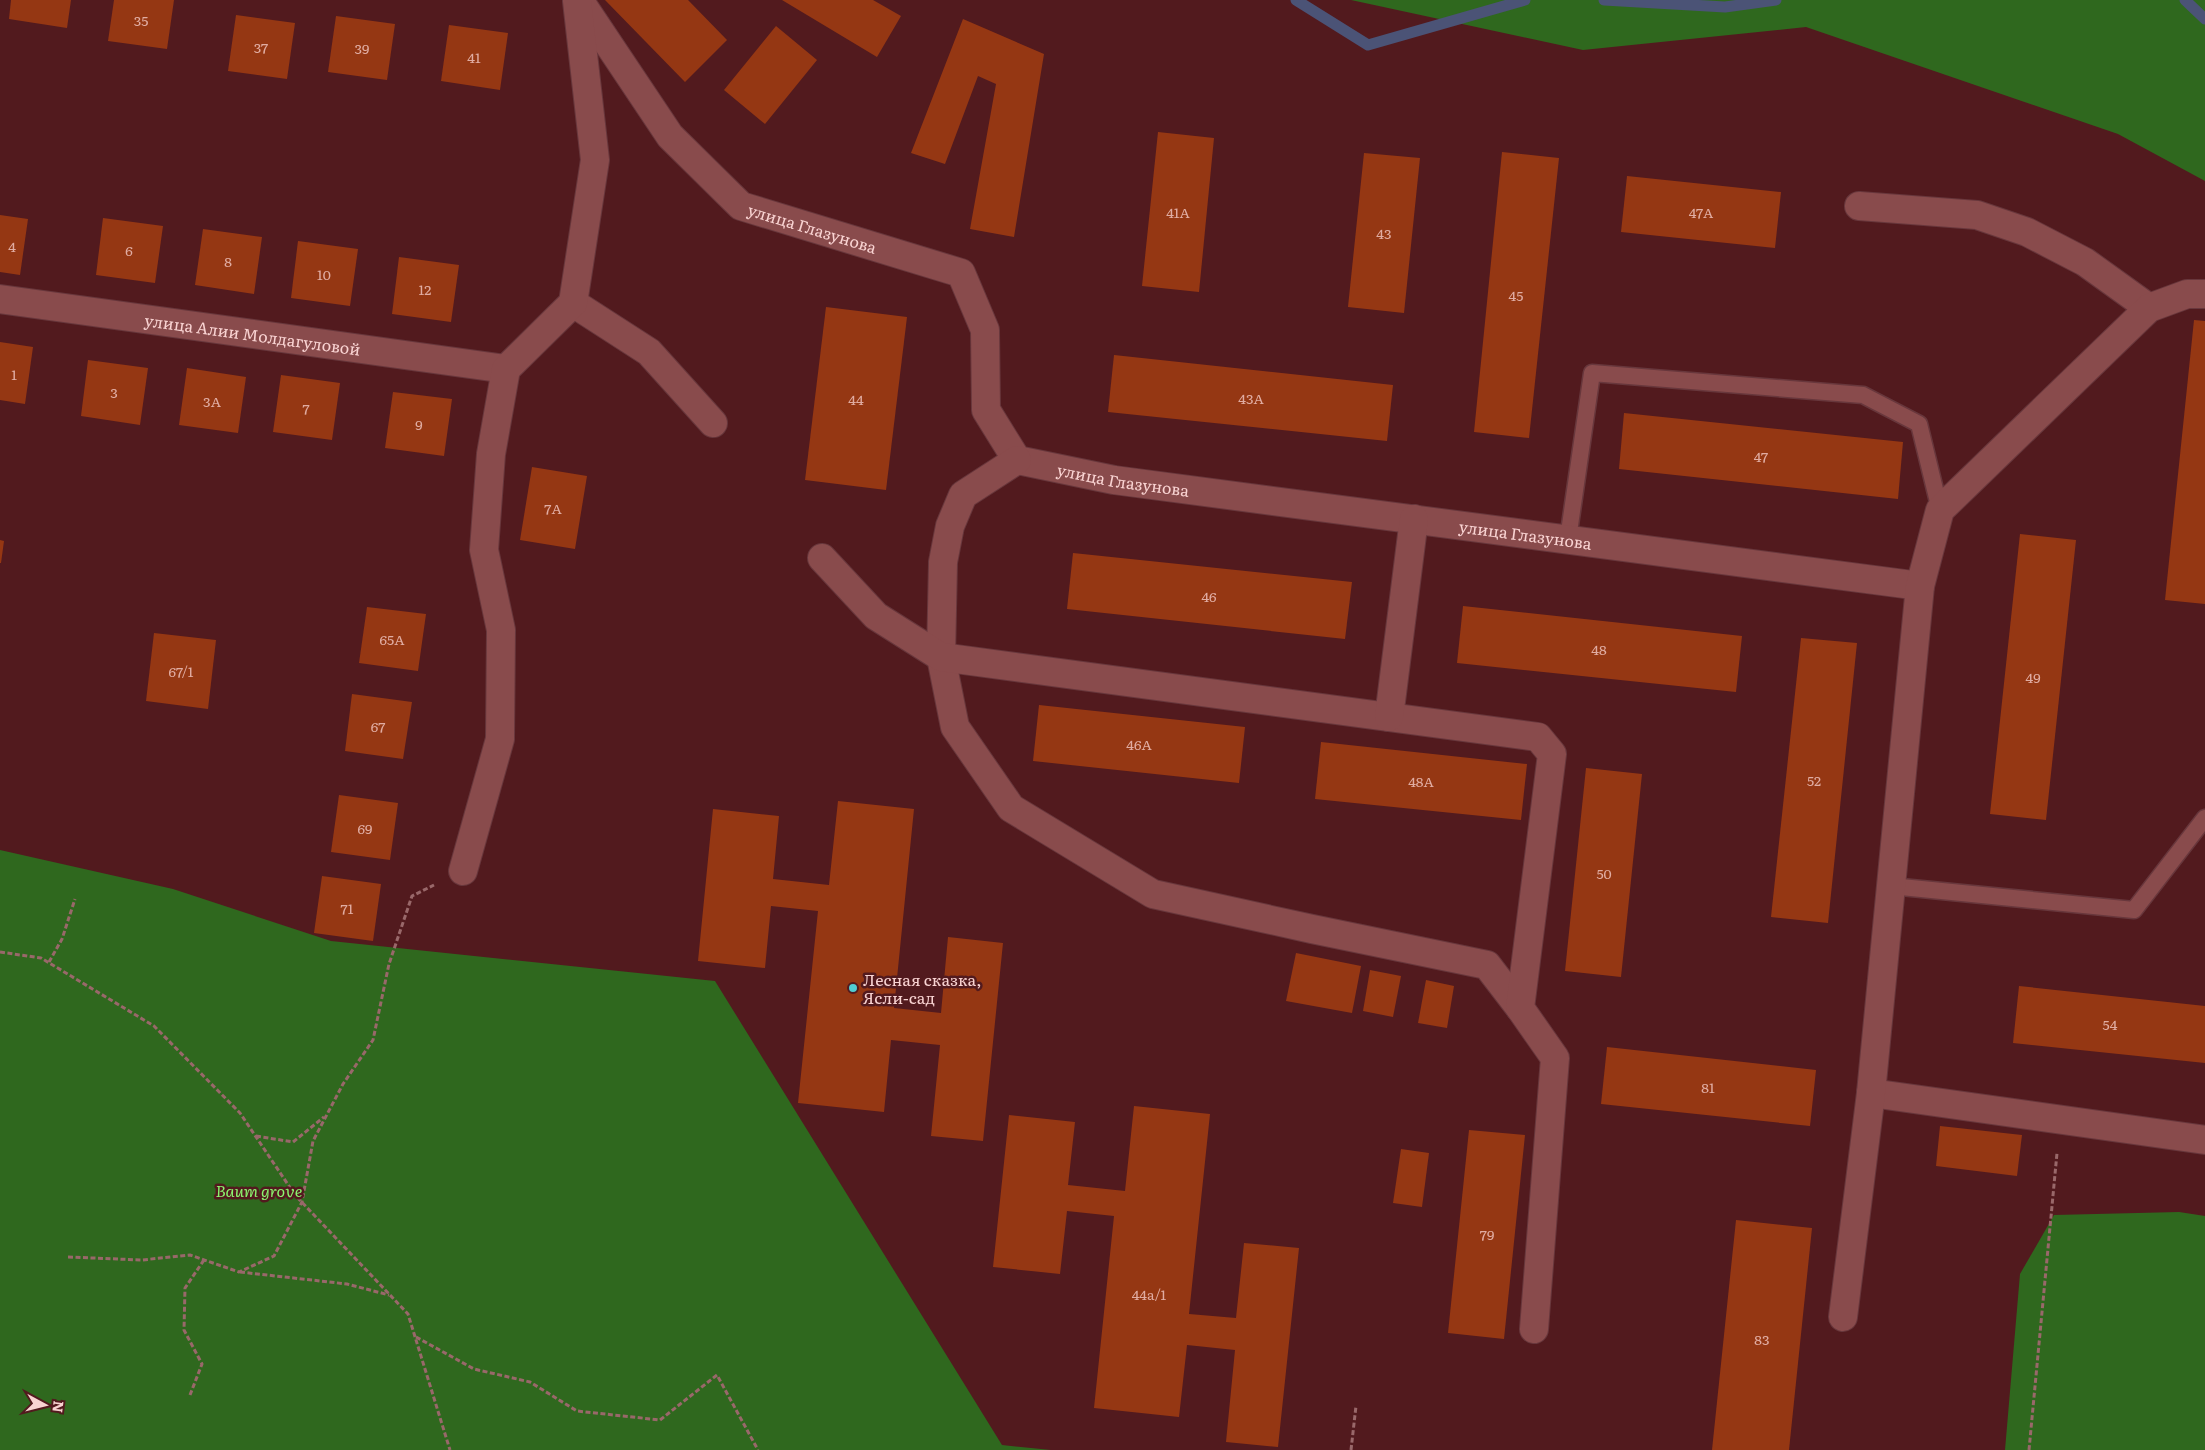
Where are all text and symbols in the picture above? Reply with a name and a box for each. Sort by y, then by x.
house number: 35 [134,10,148,30]
house number: 37 [254,37,268,57]
house number: 39 [355,38,369,58]
house number: 41 [467,47,481,67]
street label: улица Глазунова [745,197,880,259]
house number: 41А [1166,202,1191,222]
house number: 47А [1689,202,1714,222]
house number: 43 [1376,223,1392,243]
house number: 4 [8,236,16,256]
house number: 6 [125,240,133,260]
house number: 8 [224,251,232,271]
house number: 10 [317,264,331,284]
house number: 12 [419,279,431,299]
house number: 45 [1509,285,1523,305]
street label: улица Алии Молдагуловой [143,307,362,361]
house number: 1 [11,364,17,384]
house number: 3 [110,382,118,402]
house number: 43А [1238,388,1265,408]
house number: 44 [848,389,864,409]
house number: 3А [203,391,222,411]
house number: 7 [302,398,310,418]
house number: 9 [415,414,423,434]
house number: 47 [1754,446,1768,466]
street label: улица Глазунова [1055,457,1191,502]
house number: 7А [544,498,562,518]
street label: улица Глазунова [1458,513,1594,555]
house number: 46 [1201,586,1217,606]
house number: 65А [380,629,405,649]
house number: 48 [1591,639,1607,659]
house number: 67/1 [169,661,194,681]
house number: 49 [2025,667,2041,687]
house number: 67 [371,716,385,736]
house number: 46А [1126,734,1152,754]
house number: 52 [1807,770,1821,790]
house number: 48А [1408,771,1435,791]
house number: 69 [358,818,372,838]
house number: 50 [1596,863,1612,883]
house number: 71 [341,898,354,918]
place label: Лесная сказка, Ясли-сад [863,967,981,1009]
marker: Лесная сказка, Ясли-сад [847,982,859,994]
house number: 54 [2103,1014,2118,1034]
house number: 81 [1701,1077,1715,1097]
park label: Baum grove [216,1178,302,1202]
house number: 79 [1480,1224,1494,1244]
house number: 44а/1 [1132,1284,1167,1304]
house number: 83 [1754,1329,1770,1349]
north arrow [20,1380,70,1430]
text: N [48,1400,70,1414]

